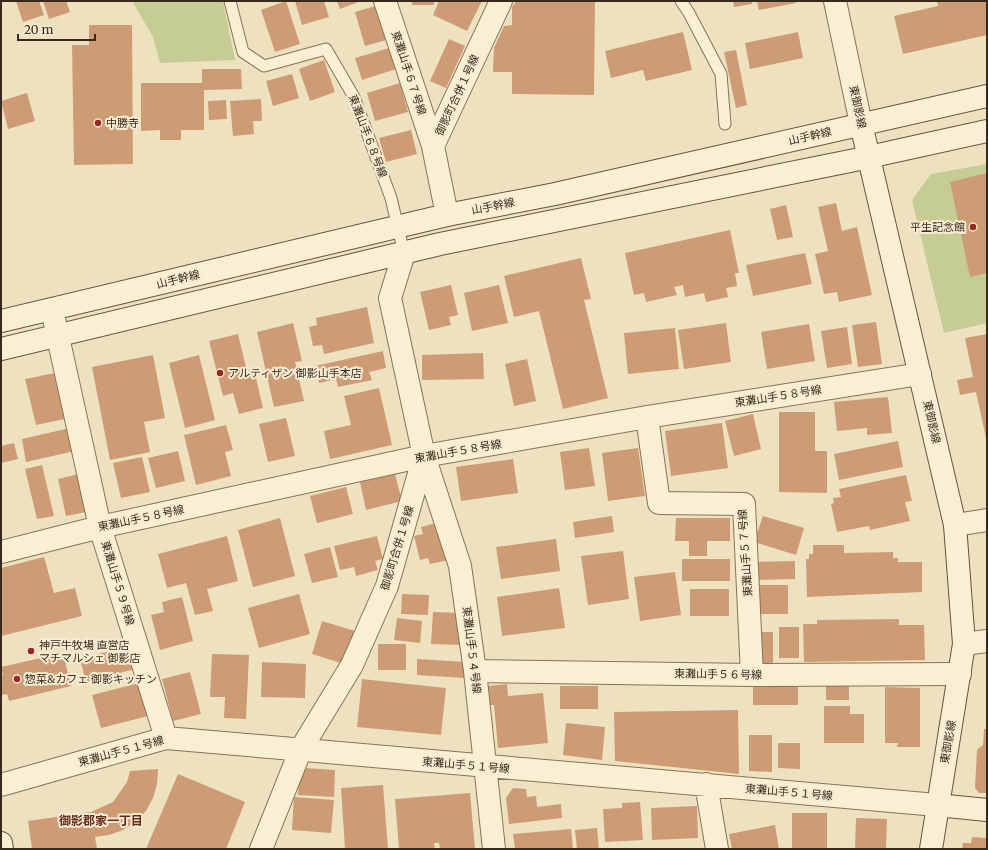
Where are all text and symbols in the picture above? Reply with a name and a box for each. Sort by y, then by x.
scale bar [18,16,95,42]
text: 20 m [24,22,53,37]
street label: 東灘山手６７号線 [389,29,429,117]
street label: 御影町合併１号線 [432,52,482,139]
street label: 東御影線 [847,84,869,130]
street label: 東灘山手６８号線 [346,92,390,180]
place label: 中勝寺 [106,116,139,130]
marker: 中勝寺 [93,118,103,128]
street label: 山手幹線 [787,124,833,148]
street label: 山手幹線 [470,195,516,217]
place label: 平生記念館 [910,220,965,234]
marker: 平生記念館 [968,222,978,232]
street label: 山手幹線 [155,267,201,291]
place label: アルティザン 御影山手本店 [228,366,362,380]
marker: アルティザン 御影山手本店 [215,368,225,378]
street label: 東灘山手５８号線 [733,382,823,410]
street label: 東御影線 [920,399,944,445]
street label: 東灘山手５８号線 [413,436,503,466]
street label: 東灘山手５８号線 [97,502,185,534]
street label: 御影町合併１号線 [377,504,417,593]
street label: 東灘山手５７号線 [735,509,755,597]
street label: 東灘山手５９号線 [98,539,138,627]
street label: 東灘山手５４号線 [460,605,484,695]
place label: 神戸牛牧場 直営店 マチマルシェ 御影店 [39,638,141,665]
marker: 神戸牛牧場 直営店 マチマルシェ 御影店 [26,646,36,656]
street label: 東灘山手５６号線 [674,666,762,682]
place label: 惣菜&カフェ 御影キッチン [25,672,157,686]
marker: 惣菜&カフェ 御影キッチン [12,674,22,684]
street label: 東御影線 [937,719,959,765]
street label: 東灘山手５１号線 [77,733,165,769]
street label: 東灘山手５１号線 [422,754,510,776]
street label: 東灘山手５１号線 [745,781,833,803]
district label: 御影郡家一丁目 [59,813,143,828]

